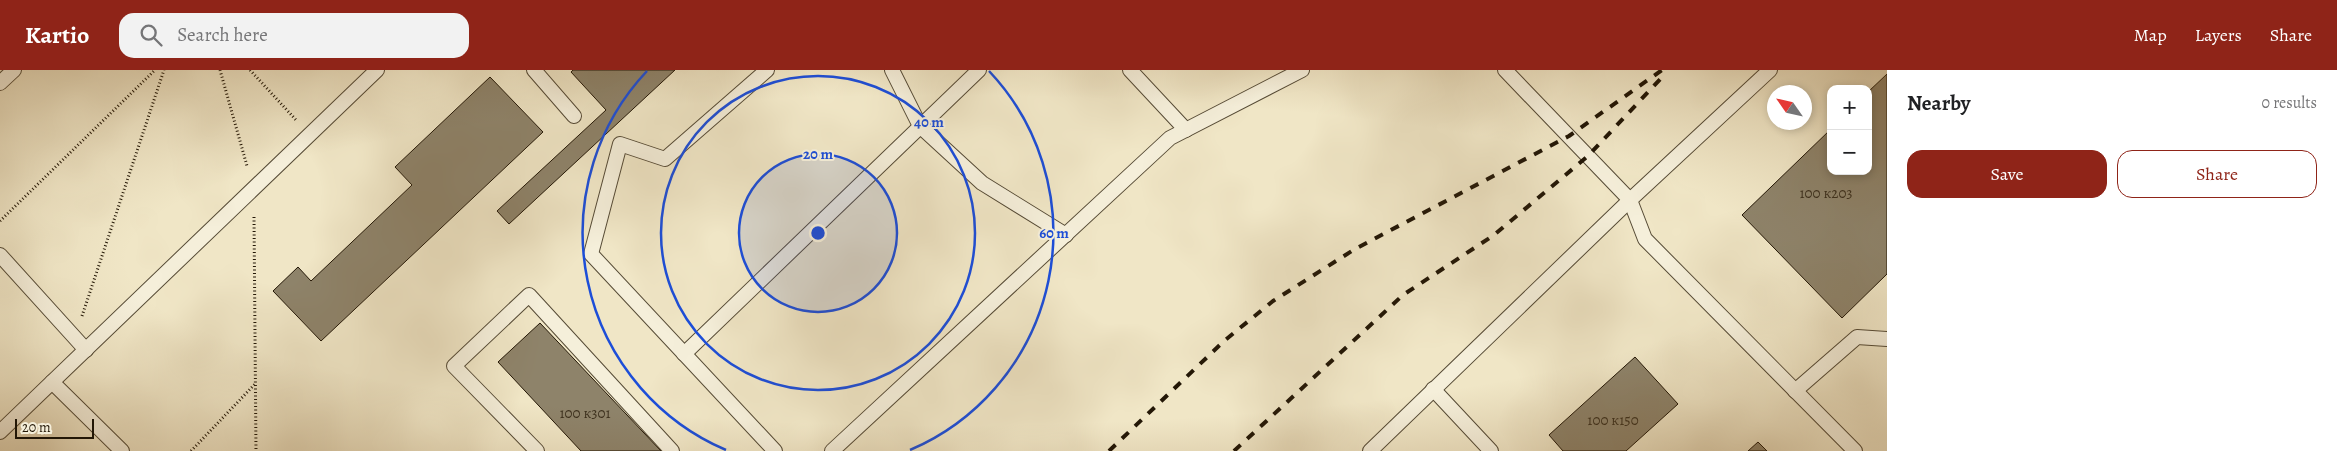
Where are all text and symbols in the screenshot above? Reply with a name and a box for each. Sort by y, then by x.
search box [119,13,469,58]
text: Kartio [25,19,89,51]
icon: search [137,21,165,49]
text: Search here [177,22,268,48]
text: Map [2134,23,2167,47]
text: Layers [2195,23,2242,47]
text: Share [2270,23,2312,47]
north arrow [1767,85,1812,130]
map controls [1827,85,1872,175]
button: + [1827,85,1872,130]
text: Nearby [1907,89,1970,117]
text: 0 results [2261,92,2317,114]
text: 40 m [914,112,944,132]
button: − [1827,130,1872,175]
text: 20 m [803,144,833,164]
button: Save [1907,150,2107,198]
button: Share [2117,150,2317,198]
house number: 100 к203 [1799,183,1853,203]
text: 60 m [1039,223,1069,243]
centre of rings [809,224,827,242]
house number: 100 к301 [559,403,611,423]
house number: 100 к150 [1587,410,1639,430]
scale bar [15,416,94,439]
text: 20 m [22,418,51,437]

